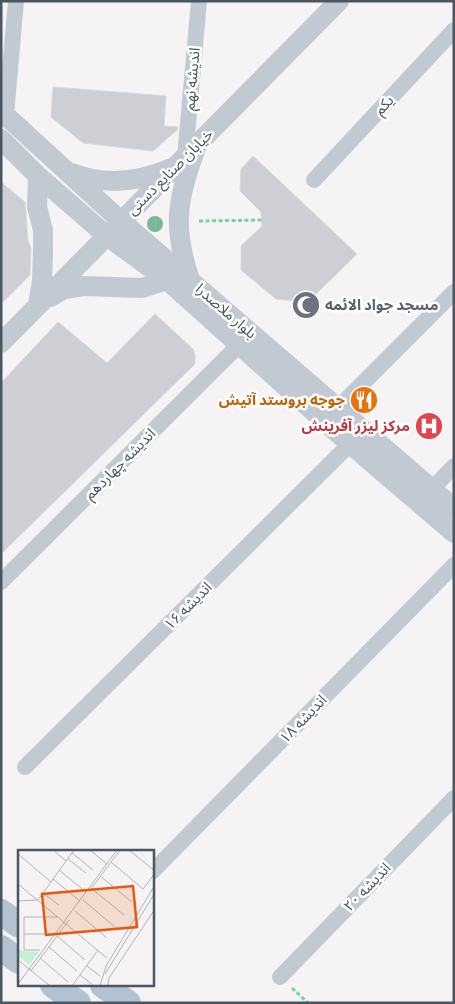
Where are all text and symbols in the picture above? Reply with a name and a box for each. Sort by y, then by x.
street label: اندیشه نهم [179,47,206,111]
street label: یکم [370,91,399,120]
street label: خیابان صنایع دستی [122,124,219,221]
street label: بلوار ملاصدرا [192,279,261,342]
mosque icon: مسجد جواد الائمه [291,290,321,320]
place label: مسجد جواد الائمه [325,295,439,314]
restaurant icon: جوجه بروستد آتیش [349,385,379,415]
place label: جوجه بروستد آتیش [219,390,346,409]
hospital icon: مرکز لیزر آفرینش [414,411,444,441]
place label: مرکز لیزر آفرینش [301,416,410,435]
street label: اندیشه چهاردهم [80,424,161,505]
street label: اندیشه ۱۶ [160,578,215,633]
street label: اندیشه ۱۸ [275,690,330,746]
inset map [18,850,154,986]
street label: اندیشه ۲۰ [339,858,394,914]

